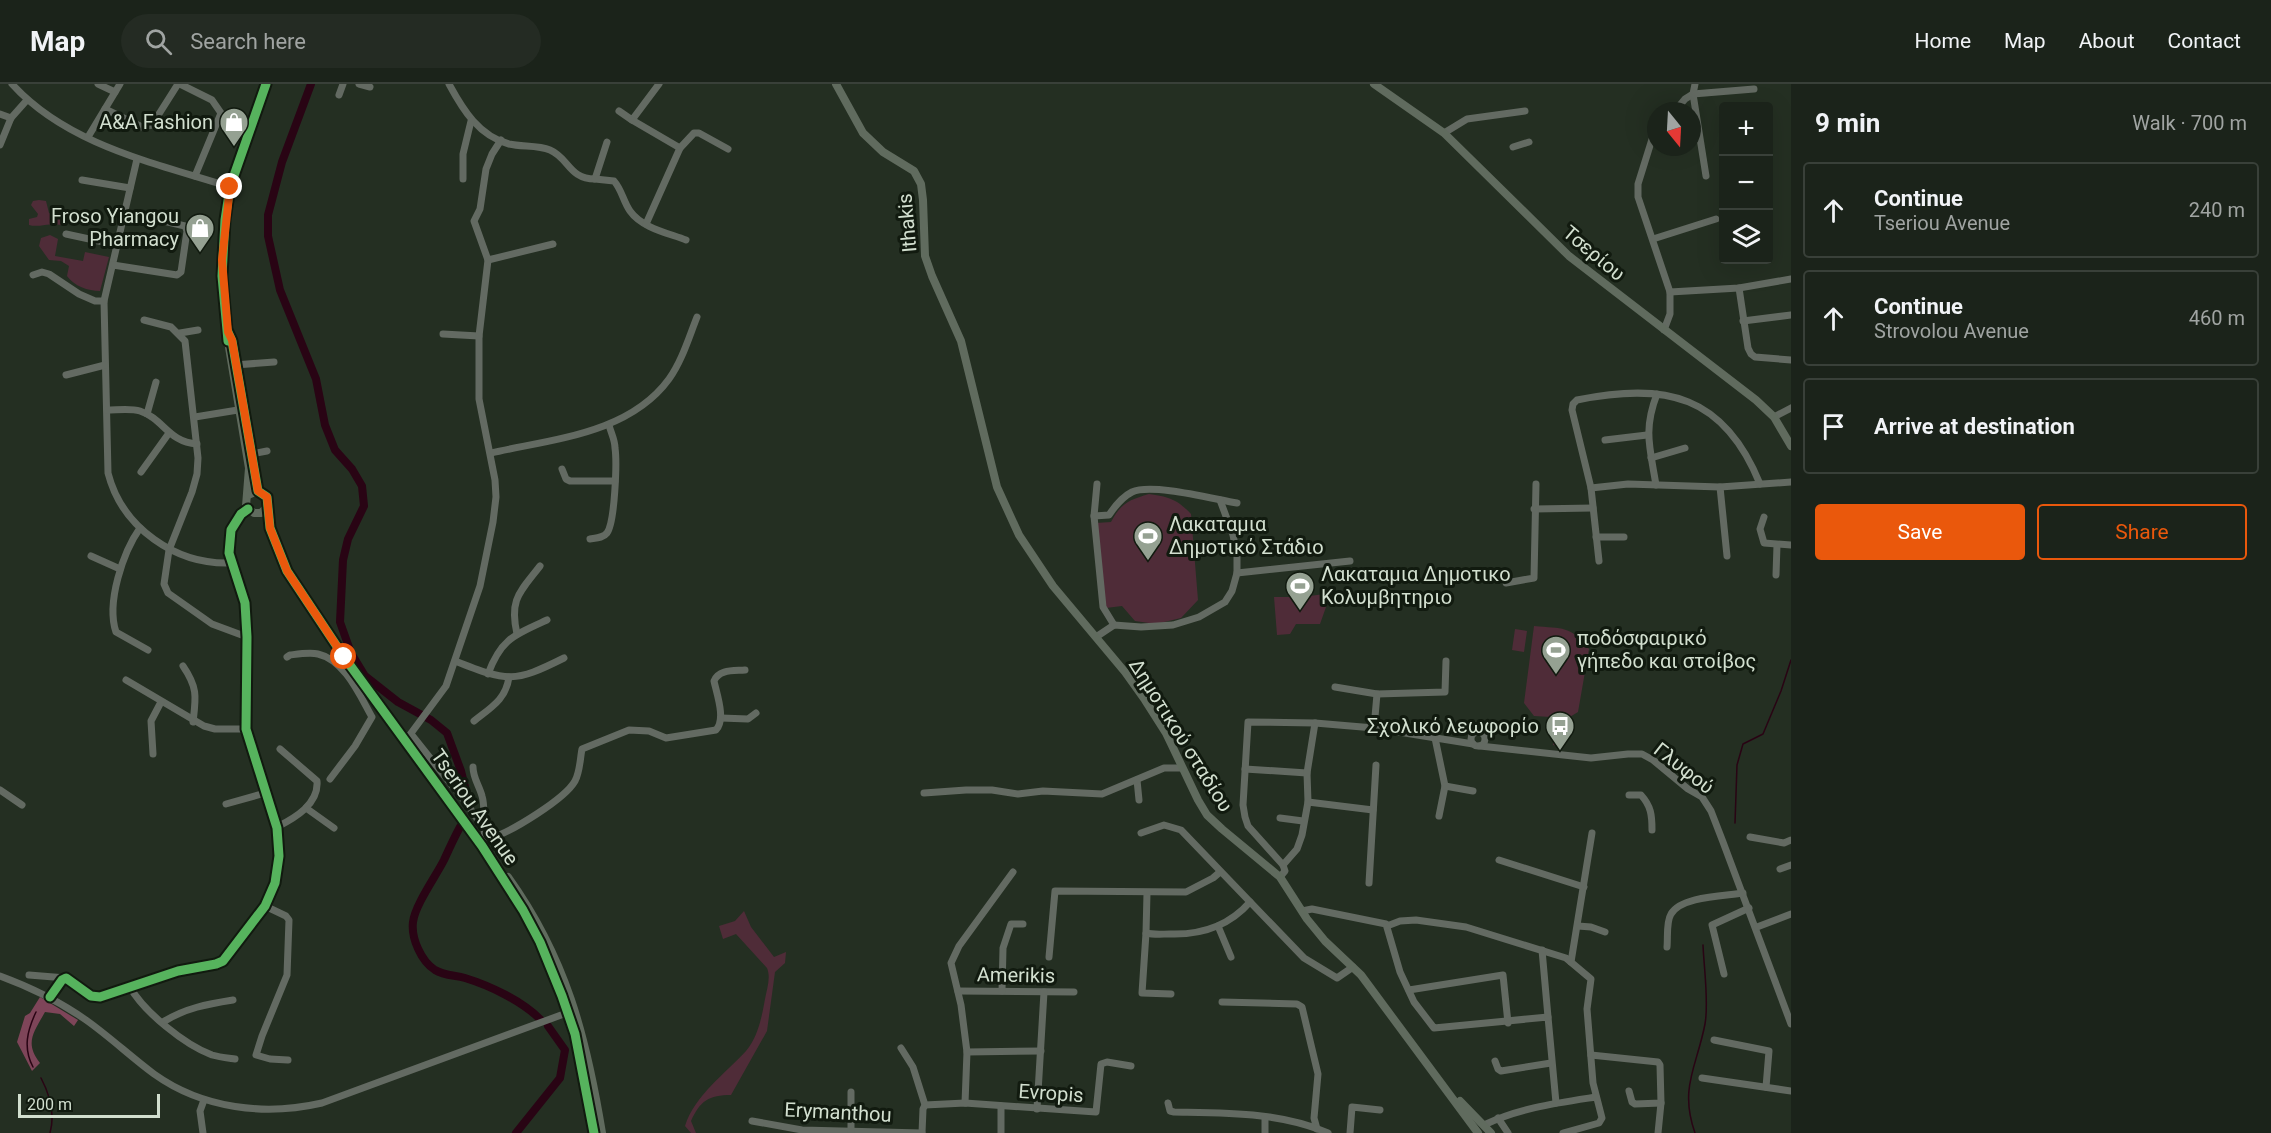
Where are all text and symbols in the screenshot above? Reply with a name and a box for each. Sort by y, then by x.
search box [121,14,541,68]
text: Map [30,25,85,58]
icon: search [142,25,175,58]
text: Search here [190,29,306,54]
text: Home [1915,29,1971,53]
text: Map [2004,29,2046,53]
text: About [2079,29,2135,53]
text: Contact [2168,29,2241,53]
north arrow [1647,102,1701,156]
map controls [1719,102,1773,264]
button: + [1719,102,1773,156]
shop icon: A&A Fashion [218,106,250,148]
text: 9 min [1815,108,1880,138]
place label: A&A Fashion [99,110,213,134]
text: Walk · 700 m [2132,111,2247,135]
button: − [1719,156,1773,210]
route end [216,173,242,199]
text: Continue [1874,186,1963,211]
street label: Ithakis [892,192,922,254]
icon: ahead [1817,194,1850,227]
text: 240 m [2189,198,2245,222]
place label: Froso Yiangou Pharmacy [51,204,180,251]
button: layers [1719,210,1773,264]
text: Tseriou Avenue [1874,211,2010,235]
shop icon: Froso Yiangou Pharmacy [184,212,216,254]
street label: Τσερίου [1558,220,1630,286]
text: Continue [1874,294,1963,319]
icon: ahead [1817,302,1850,335]
text: 460 m [2189,306,2245,330]
text: Strovolou Avenue [1874,319,2029,343]
icon: arrive [1817,410,1850,443]
text: Arrive at destination [1874,414,2075,439]
button: Save [1815,504,2025,560]
button: Share [2037,504,2247,560]
place label: Λακαταμια Δημοτικό Στάδιο [1169,512,1324,559]
sports icon: Λακαταμια Δημοτικό Στάδιο [1132,520,1164,562]
place label: Λακαταμια Δημοτικο Κολυμβητηριο [1321,562,1511,609]
sports icon: Λακαταμια Δημοτικο Κολυμβητηριο [1284,570,1316,612]
place label: ποδόσφαιρικό γήπεδο και στοίβος [1577,626,1756,673]
sports icon: ποδόσφαιρικό γήπεδο και στοίβος [1540,634,1572,676]
route start [330,643,356,669]
street label: Δημοτικού σταδίου [1124,654,1238,816]
bus stop icon: Σχολικό λεωφορίο [1544,710,1576,752]
place label: Σχολικό λεωφορίο [1367,714,1539,738]
street label: Γλυφού [1649,737,1719,799]
street label: Tseriou Avenue [426,744,524,870]
street label: Amerikis [977,962,1055,988]
street label: Evropis [1018,1079,1084,1107]
scale bar [18,1091,160,1118]
text: 200 m [27,1095,72,1114]
street label: Erymanthou [784,1097,892,1127]

